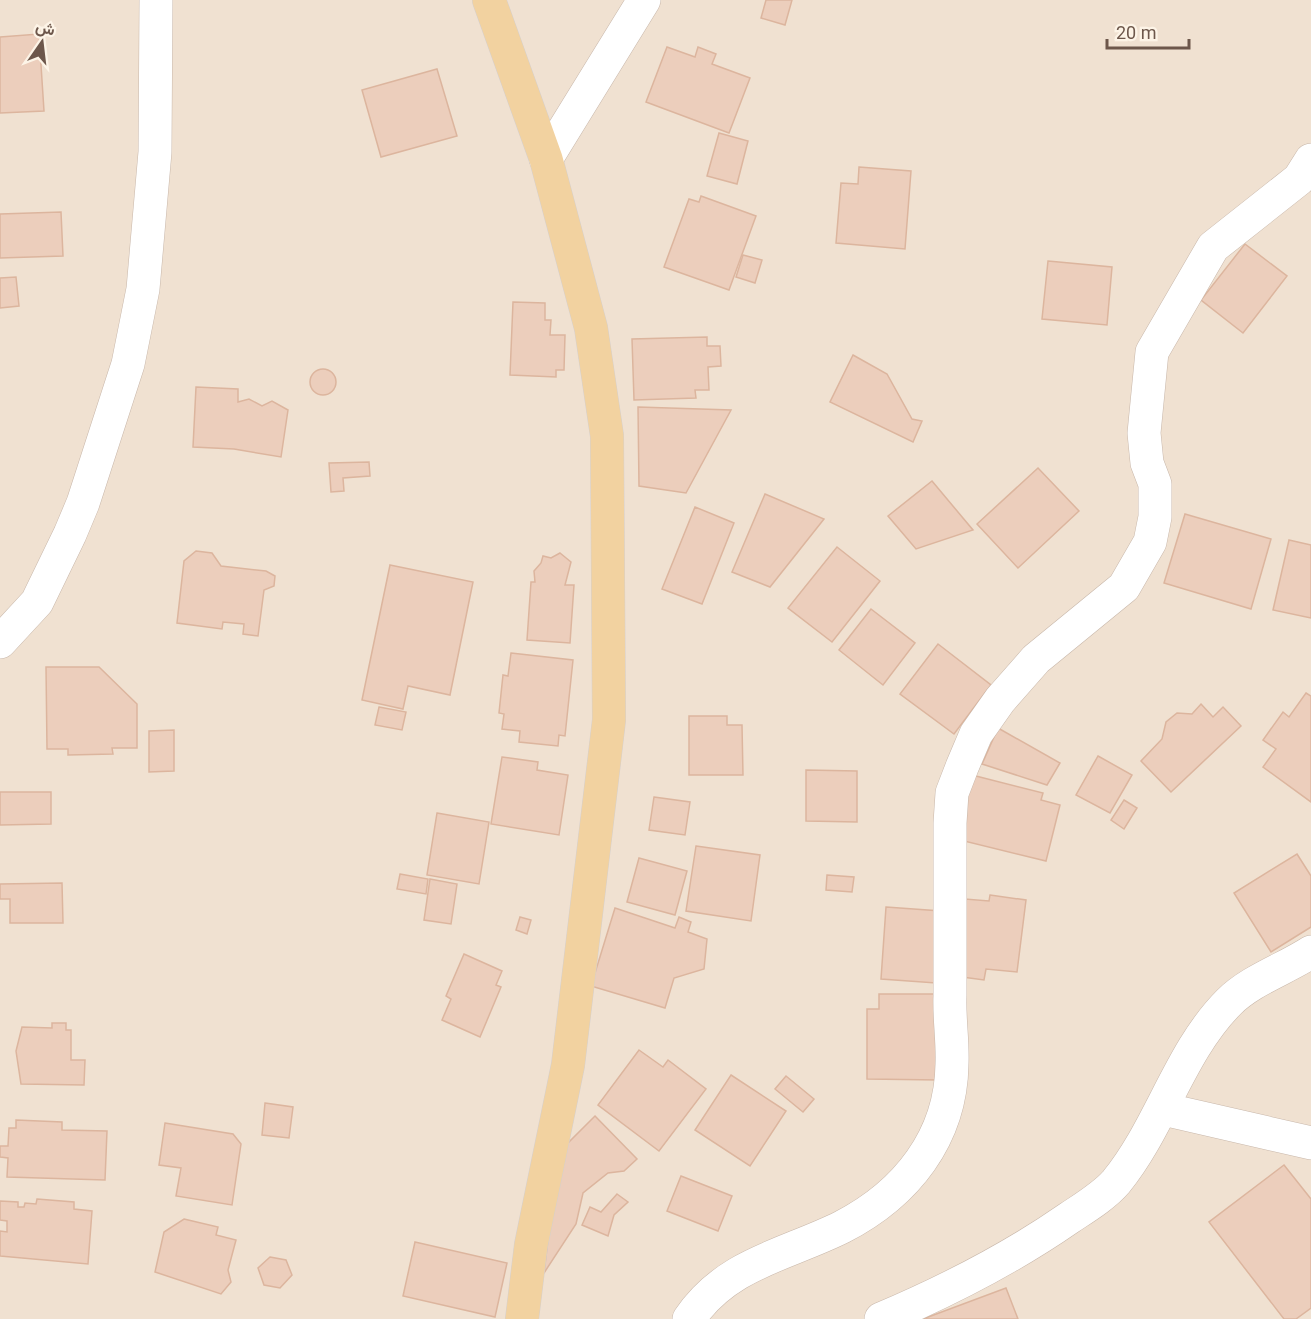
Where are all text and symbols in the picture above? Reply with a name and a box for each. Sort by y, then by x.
north arrow [12,12,72,72]
scale bar [1107,12,1190,50]
text: ش [34,16,57,39]
text: 20 m [1116,22,1156,43]

